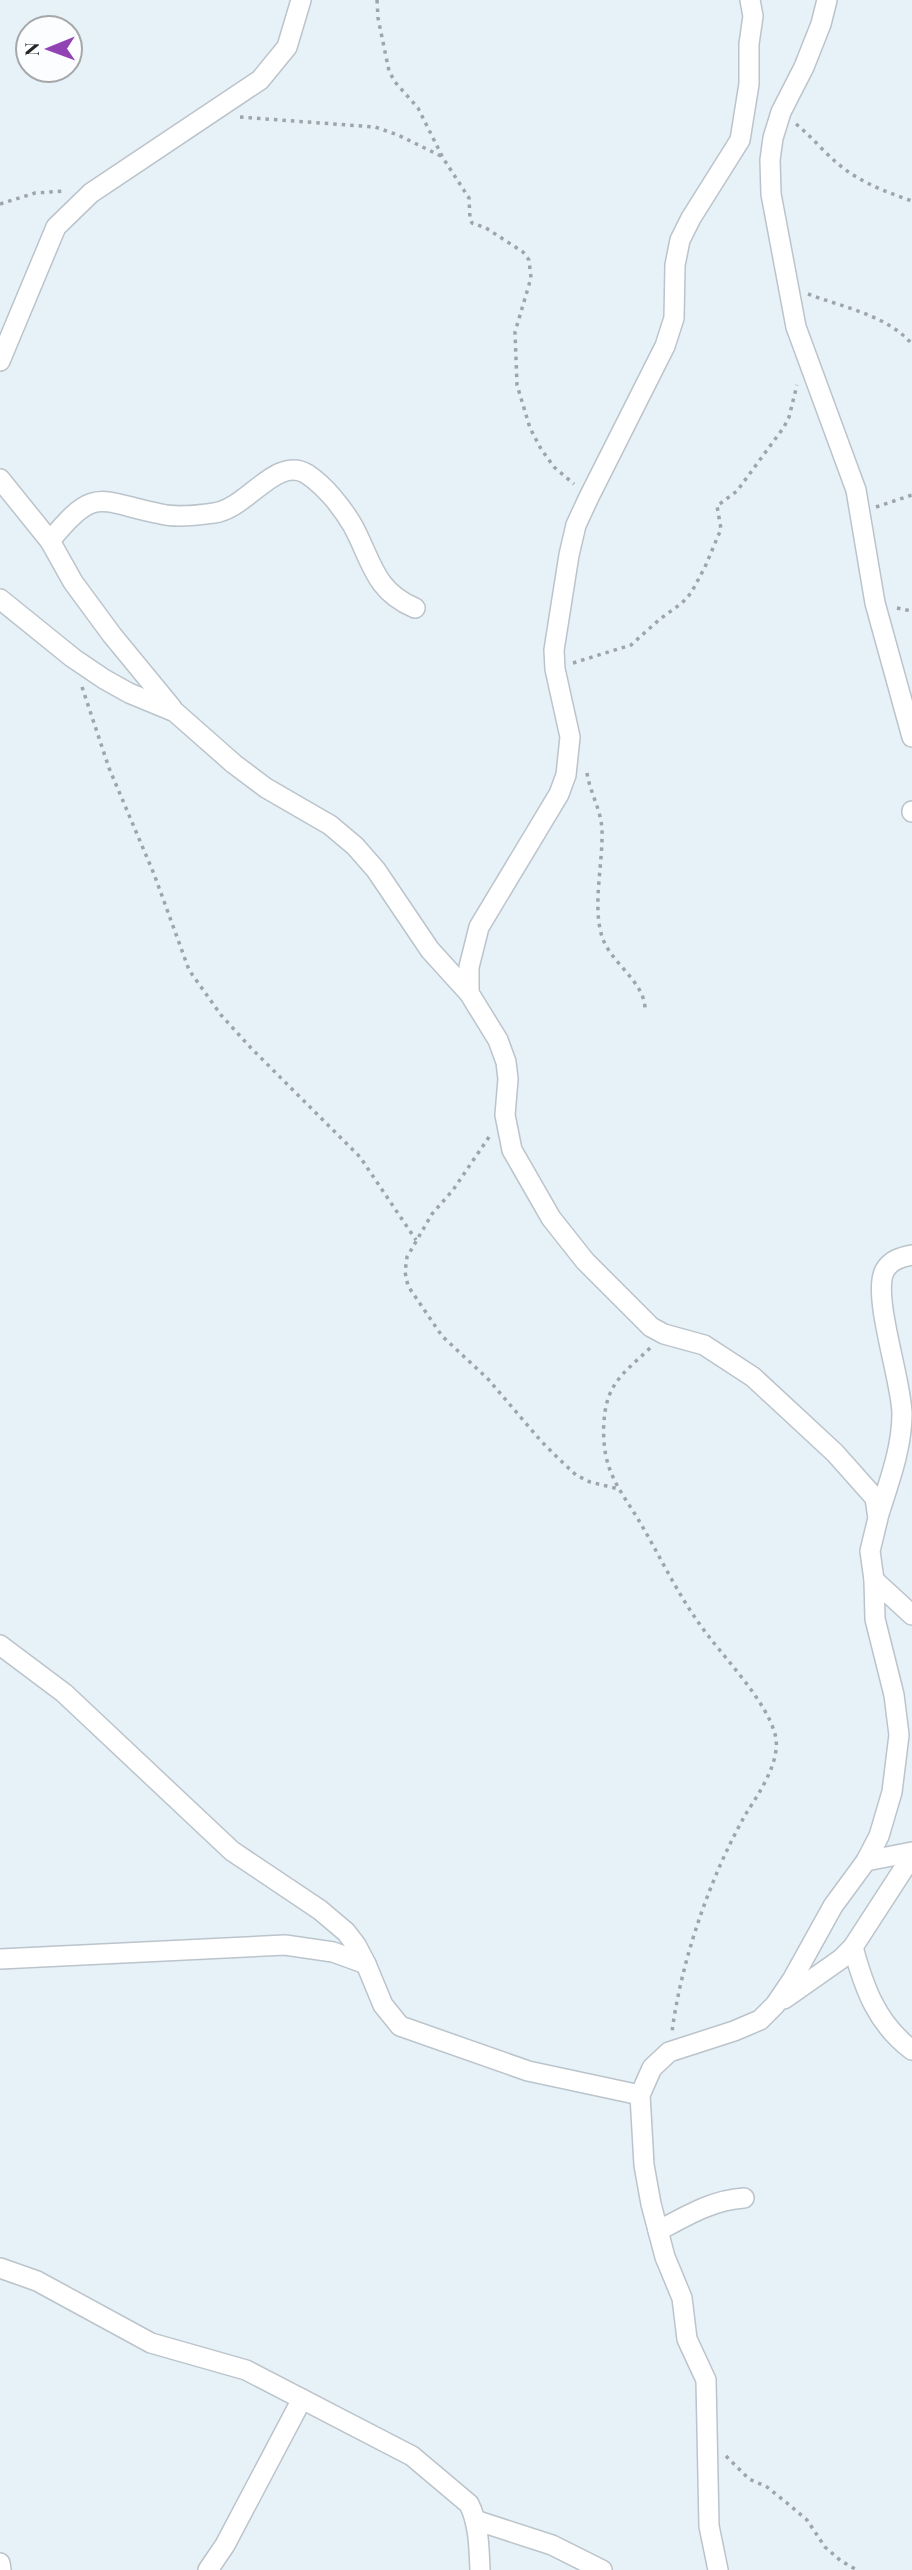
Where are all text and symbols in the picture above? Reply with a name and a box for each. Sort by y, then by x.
north arrow [14,14,84,84]
text: N [18,42,44,56]

